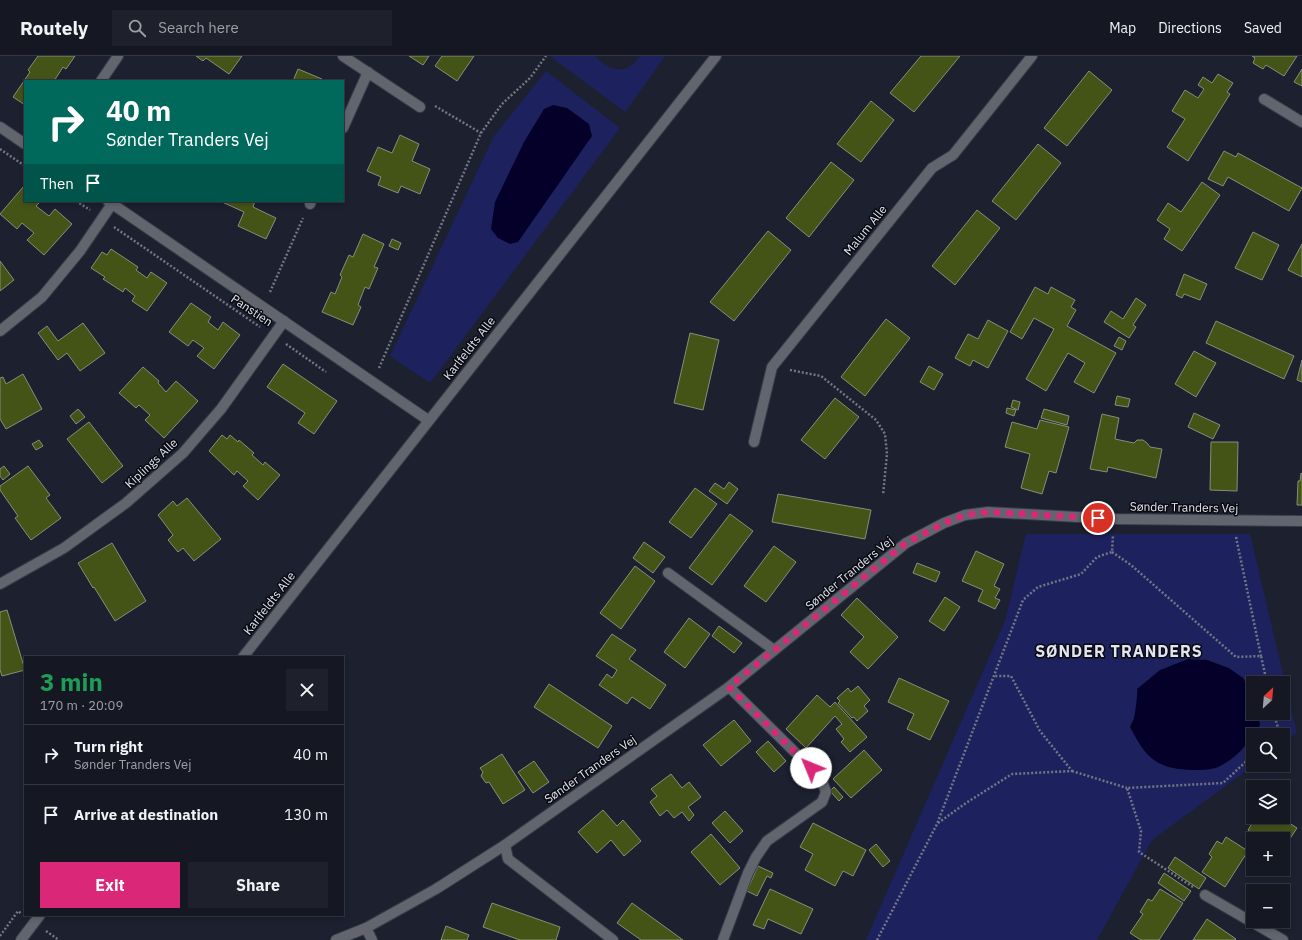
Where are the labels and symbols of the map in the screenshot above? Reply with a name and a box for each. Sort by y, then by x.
street label: Malum Alle [840,202,890,258]
street label: Panstien [228,291,276,329]
street label: Karlfeldts Alle [440,313,498,382]
street label: Kiplings Alle [122,435,181,491]
street label: Sønder Tranders Vej [1130,499,1238,515]
pin [1081,501,1115,535]
street label: Sønder Tranders Vej [802,533,896,613]
street label: Karlfeldts Alle [240,568,298,637]
district label: SØNDER TRANDERS [1035,641,1203,661]
north arrow [1246,676,1290,720]
street label: Sønder Tranders Vej [541,732,639,806]
position arrow [790,747,832,789]

